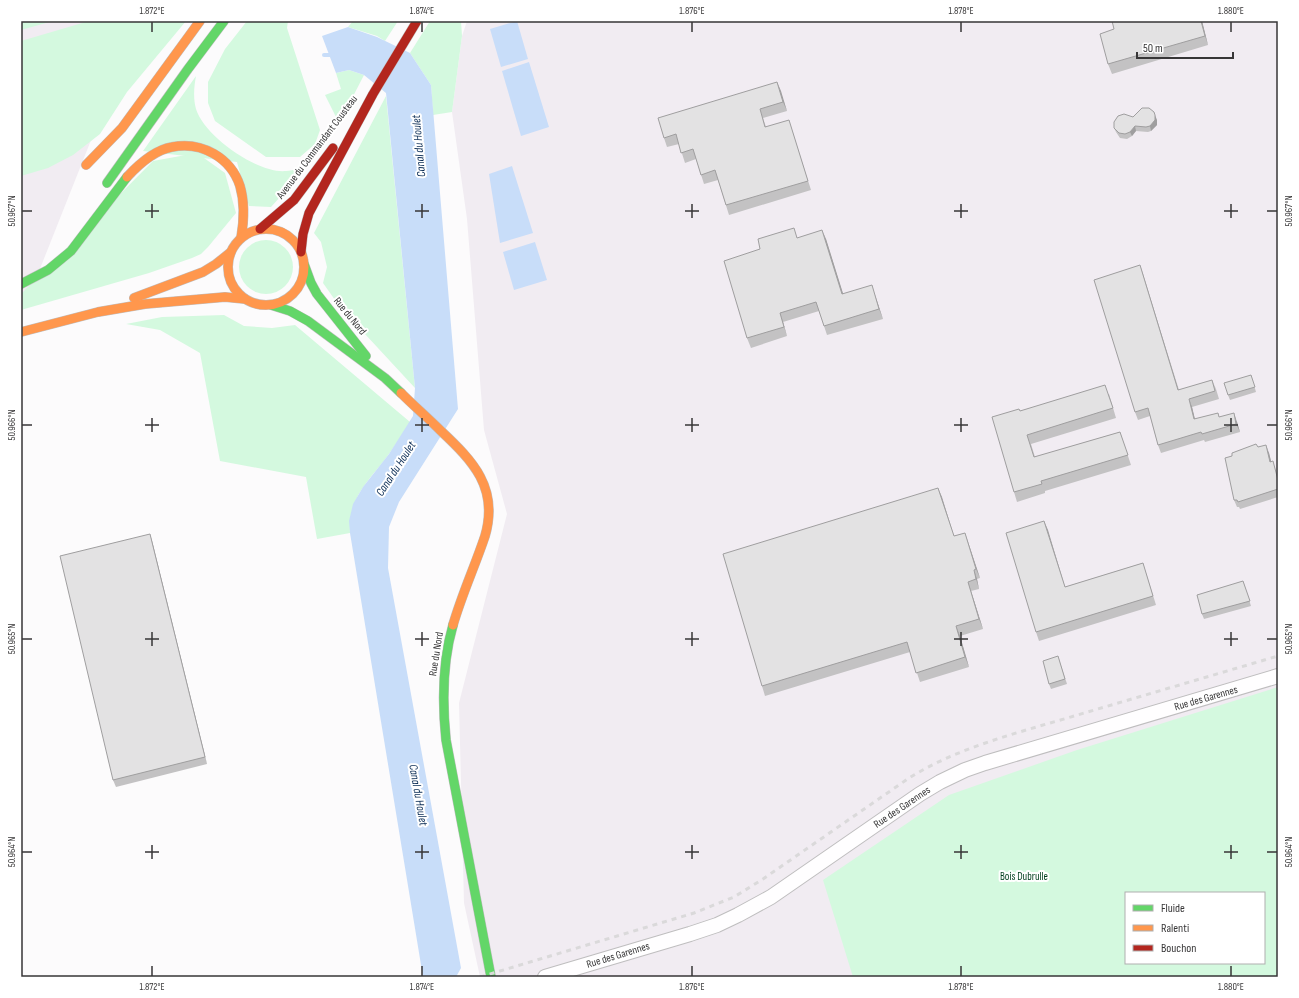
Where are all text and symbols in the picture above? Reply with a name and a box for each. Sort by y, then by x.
text: 1.872°E [139,5,165,17]
text: 1.874°E [410,5,434,17]
text: 1.876°E [679,5,705,17]
text: 1.878°E [948,5,974,17]
text: 1.880°E [1218,5,1244,17]
scale bar [1137,34,1233,60]
text: 50 m [1143,41,1163,56]
street label: Avenue du Commandant Cousteau [273,92,360,202]
water label: Canal du Houlet [409,114,429,178]
text: 50.967°N [6,195,18,227]
text: 50.967°N [1283,195,1295,227]
street label: Rue du Nord [331,295,369,338]
text: 50.966°N [6,409,18,441]
text: 50.966°N [1283,409,1295,441]
water label: Canal du Houlet [373,438,419,499]
text: 50.965°N [6,624,18,654]
text: 50.965°N [1283,624,1295,654]
street label: Rue du Nord [426,631,446,677]
street label: Rue des Garennes [1173,683,1239,713]
water label: Canal du Houlet [405,763,431,827]
street label: Rue des Garennes [871,783,933,831]
text: 50.964°N [6,837,18,867]
text: 50.964°N [1283,837,1295,867]
park label: Bois Dubrulle [1000,870,1048,883]
legend [1125,892,1265,964]
text: Fluide [1161,901,1185,916]
text: Ralenti [1161,921,1189,936]
street label: Rue des Garennes [585,939,651,971]
text: Bouchon [1161,941,1196,956]
text: 1.872°E [139,981,165,993]
text: 1.874°E [410,981,434,993]
text: 1.876°E [679,981,705,993]
text: 1.878°E [948,981,974,993]
text: 1.880°E [1218,981,1244,993]

